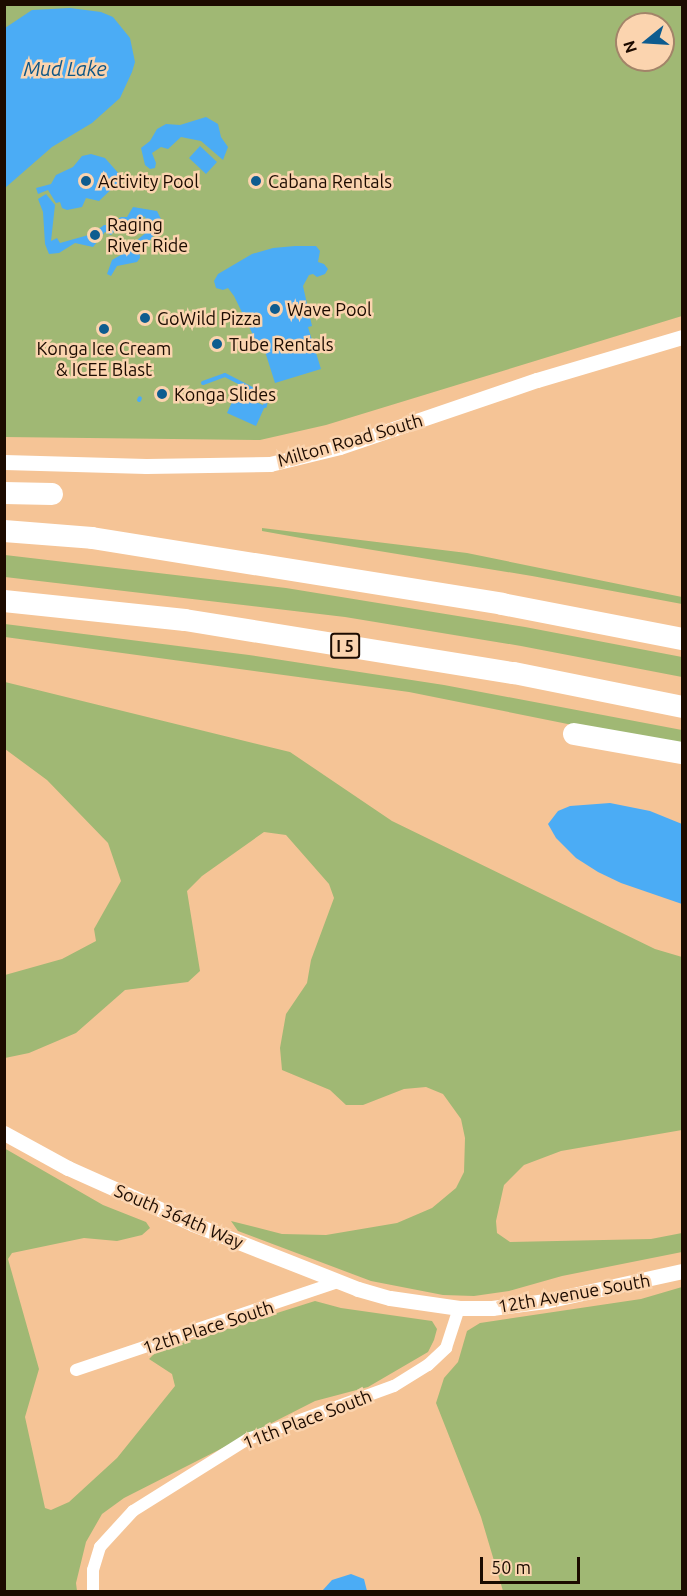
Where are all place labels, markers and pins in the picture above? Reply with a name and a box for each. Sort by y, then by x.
place label: Activity Pool [98,170,199,192]
place label: Cabana Rentals [268,170,392,192]
marker: Activity Pool [79,174,93,188]
marker: Cabana Rentals [249,174,263,188]
place label: Raging River Ride [107,214,188,256]
marker: Raging River Ride [88,228,102,242]
place label: Wave Pool [287,298,372,320]
marker: Wave Pool [268,302,282,316]
place label: GoWild Pizza [157,307,261,329]
marker: GoWild Pizza [138,311,152,325]
marker: Konga Ice Cream & ICEE Blast [97,322,111,336]
place label: Tube Rentals [229,333,334,355]
marker: Tube Rentals [210,337,224,351]
place label: Konga Ice Cream & ICEE Blast [37,338,171,380]
place label: Konga Slides [174,383,276,405]
marker: Konga Slides [155,387,169,401]

